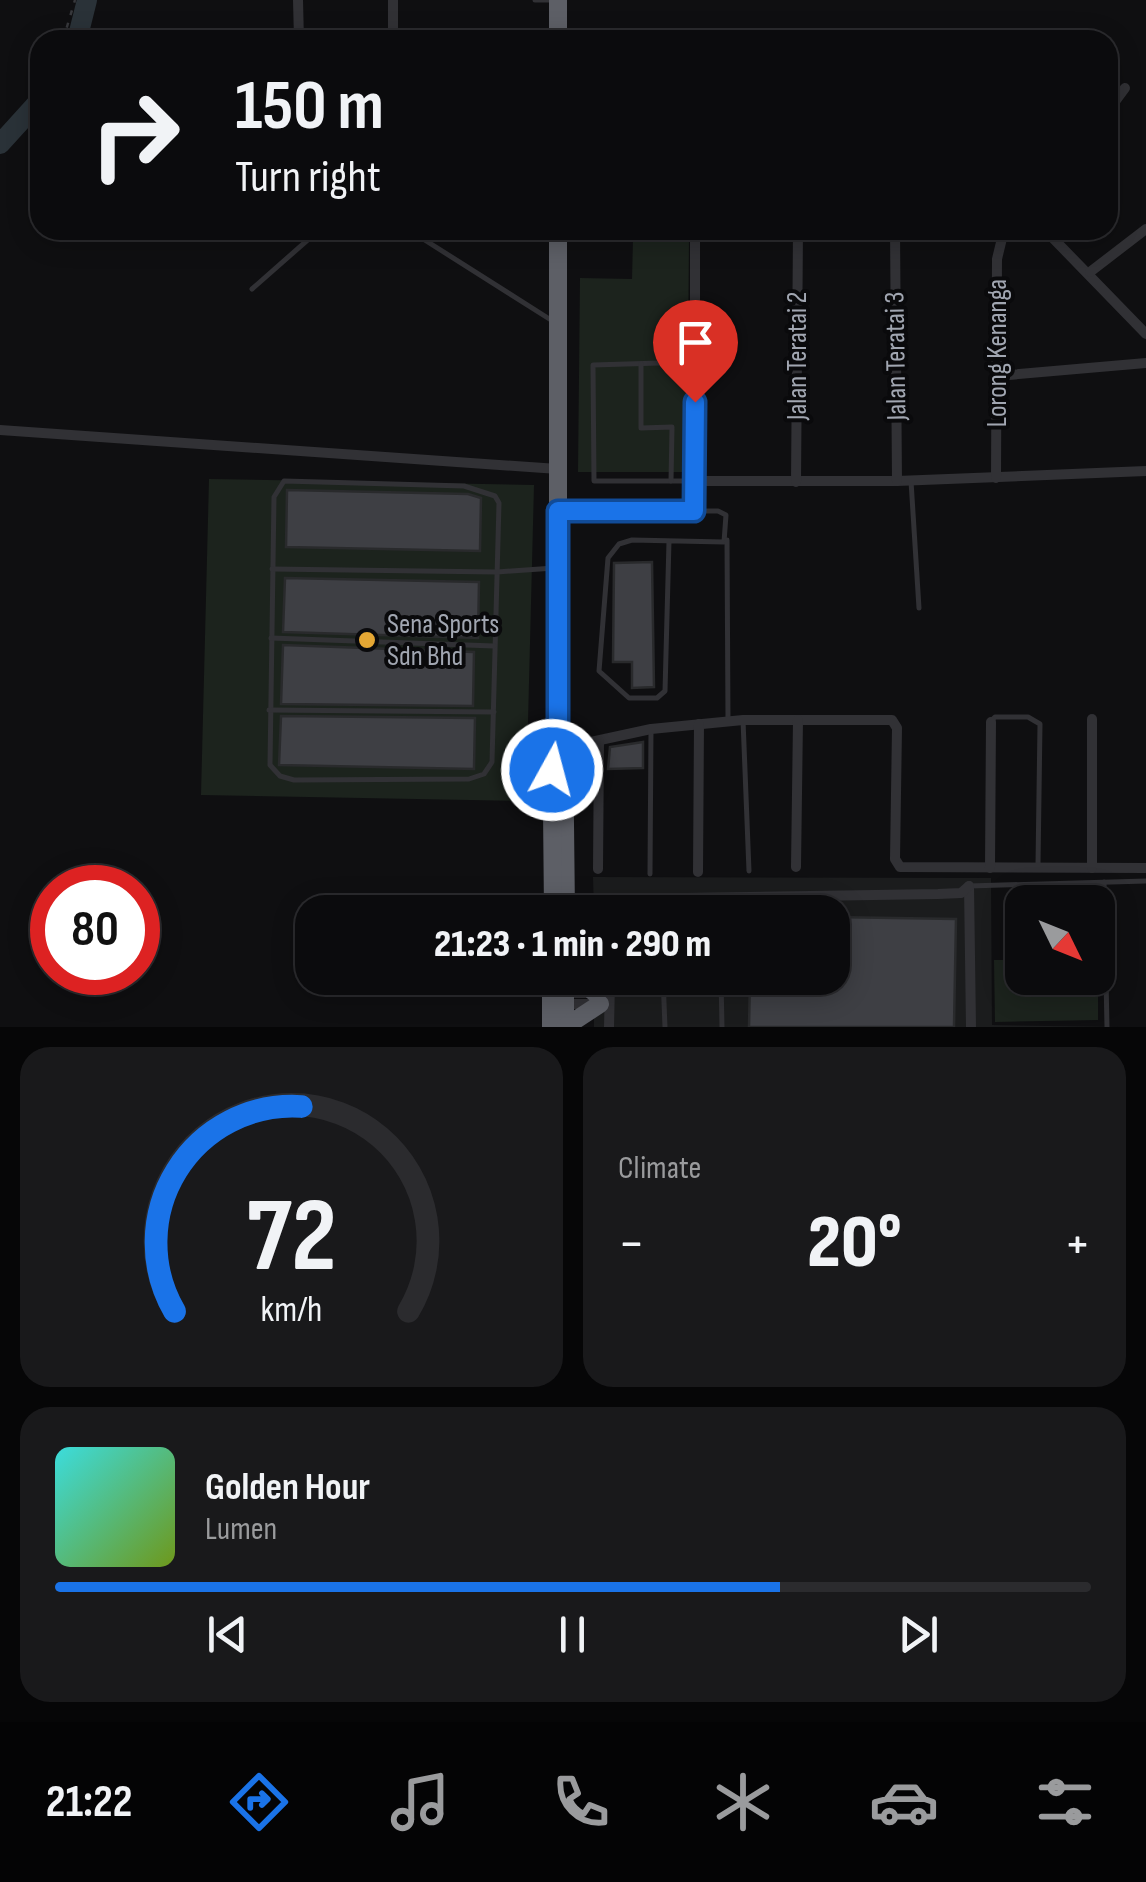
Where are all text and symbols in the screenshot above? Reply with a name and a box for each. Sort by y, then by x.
text: 150 m [235,65,384,149]
icon: right [70,70,200,200]
text: Turn right [235,150,381,205]
street label: Lorong Kenanga [981,279,1014,427]
street label: Jalan Teratai 3 [878,291,914,422]
street label: Jalan Teratai 2 [781,292,814,421]
pin [653,300,738,403]
icon: arrive [668,315,723,370]
place label: Sena Sports Sdn Bhd [387,608,499,673]
marker: Sena Sports Sdn Bhd [356,629,378,651]
position arrow [500,718,604,822]
speed limit sign: 80 [30,865,160,995]
north arrow [1005,885,1115,995]
map controls [1005,885,1115,995]
text: 21:23 · 1 min · 290 m [434,922,711,967]
text: Climate [618,1149,701,1188]
text: 72 [246,1175,337,1300]
text: 20° [807,1198,902,1289]
text: − [618,1211,645,1278]
text: + [1064,1211,1091,1278]
text: km/h [261,1289,322,1332]
text: Golden Hour [205,1465,370,1510]
text: Lumen [205,1510,277,1549]
icon: previous [200,1607,255,1662]
icon: pause [545,1607,600,1662]
icon: next [891,1607,946,1662]
icon: directions [224,1767,294,1837]
icon: music [385,1767,455,1837]
icon: phone [546,1767,616,1837]
icon: climate [708,1767,778,1837]
icon: car [869,1767,939,1837]
icon: filters [1030,1767,1100,1837]
text: 21:22 [46,1775,133,1830]

